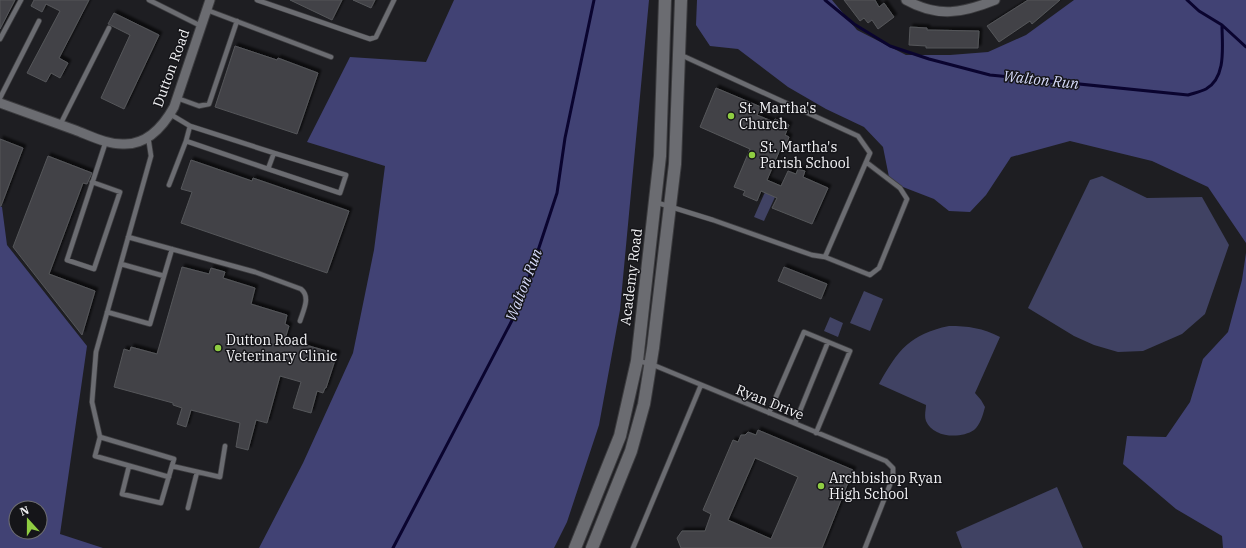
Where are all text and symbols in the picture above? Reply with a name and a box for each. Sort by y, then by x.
street label: Dutton Road [149,26,194,110]
water label: Walton Run [1002,66,1080,93]
place label: St. Martha's Church [739,99,816,133]
marker: St. Martha's Church [726,111,736,121]
place label: St. Martha's Parish School [760,138,850,172]
marker: St. Martha's Parish School [747,150,757,160]
street label: Academy Road [616,227,646,327]
water label: Walton Run [501,246,546,324]
place label: Dutton Road Veterinary Clinic [226,331,337,365]
marker: Dutton Road Veterinary Clinic [213,343,223,353]
street label: Ryan Drive [733,380,807,424]
place label: Archbishop Ryan High School [829,469,942,503]
marker: Archbishop Ryan High School [816,481,826,491]
north arrow [8,500,48,540]
text: N [18,502,31,519]

